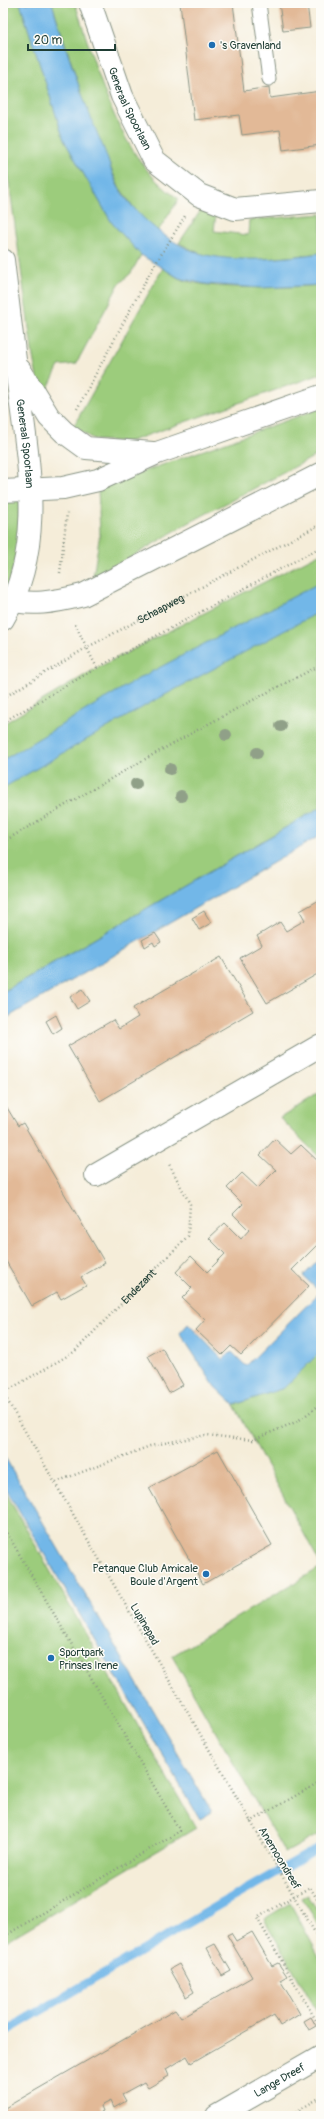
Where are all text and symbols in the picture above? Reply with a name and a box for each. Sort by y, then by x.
scale bar [28,26,115,52]
text: 20 m [34,33,63,48]
place label: 's Gravenland [220,39,281,52]
marker: 's Gravenland [207,40,217,50]
street label: Generaal Spoorlaan [106,66,154,152]
street label: Generaal Spoorlaan [13,398,36,489]
street label: Schaapweg [135,591,187,627]
street label: Endezant [119,1266,159,1307]
place label: Petanque Club Amicale Boule d'Argent [92,1562,199,1588]
marker: Petanque Club Amicale Boule d'Argent [201,1569,211,1579]
street label: Lupinepad [127,1601,162,1647]
place label: Sportpark Prinses Irene [59,1646,119,1672]
marker: Sportpark Prinses Irene [46,1653,56,1663]
street label: Anemoondreef [256,1825,304,1892]
street label: Lange Dreef [252,2060,308,2100]

